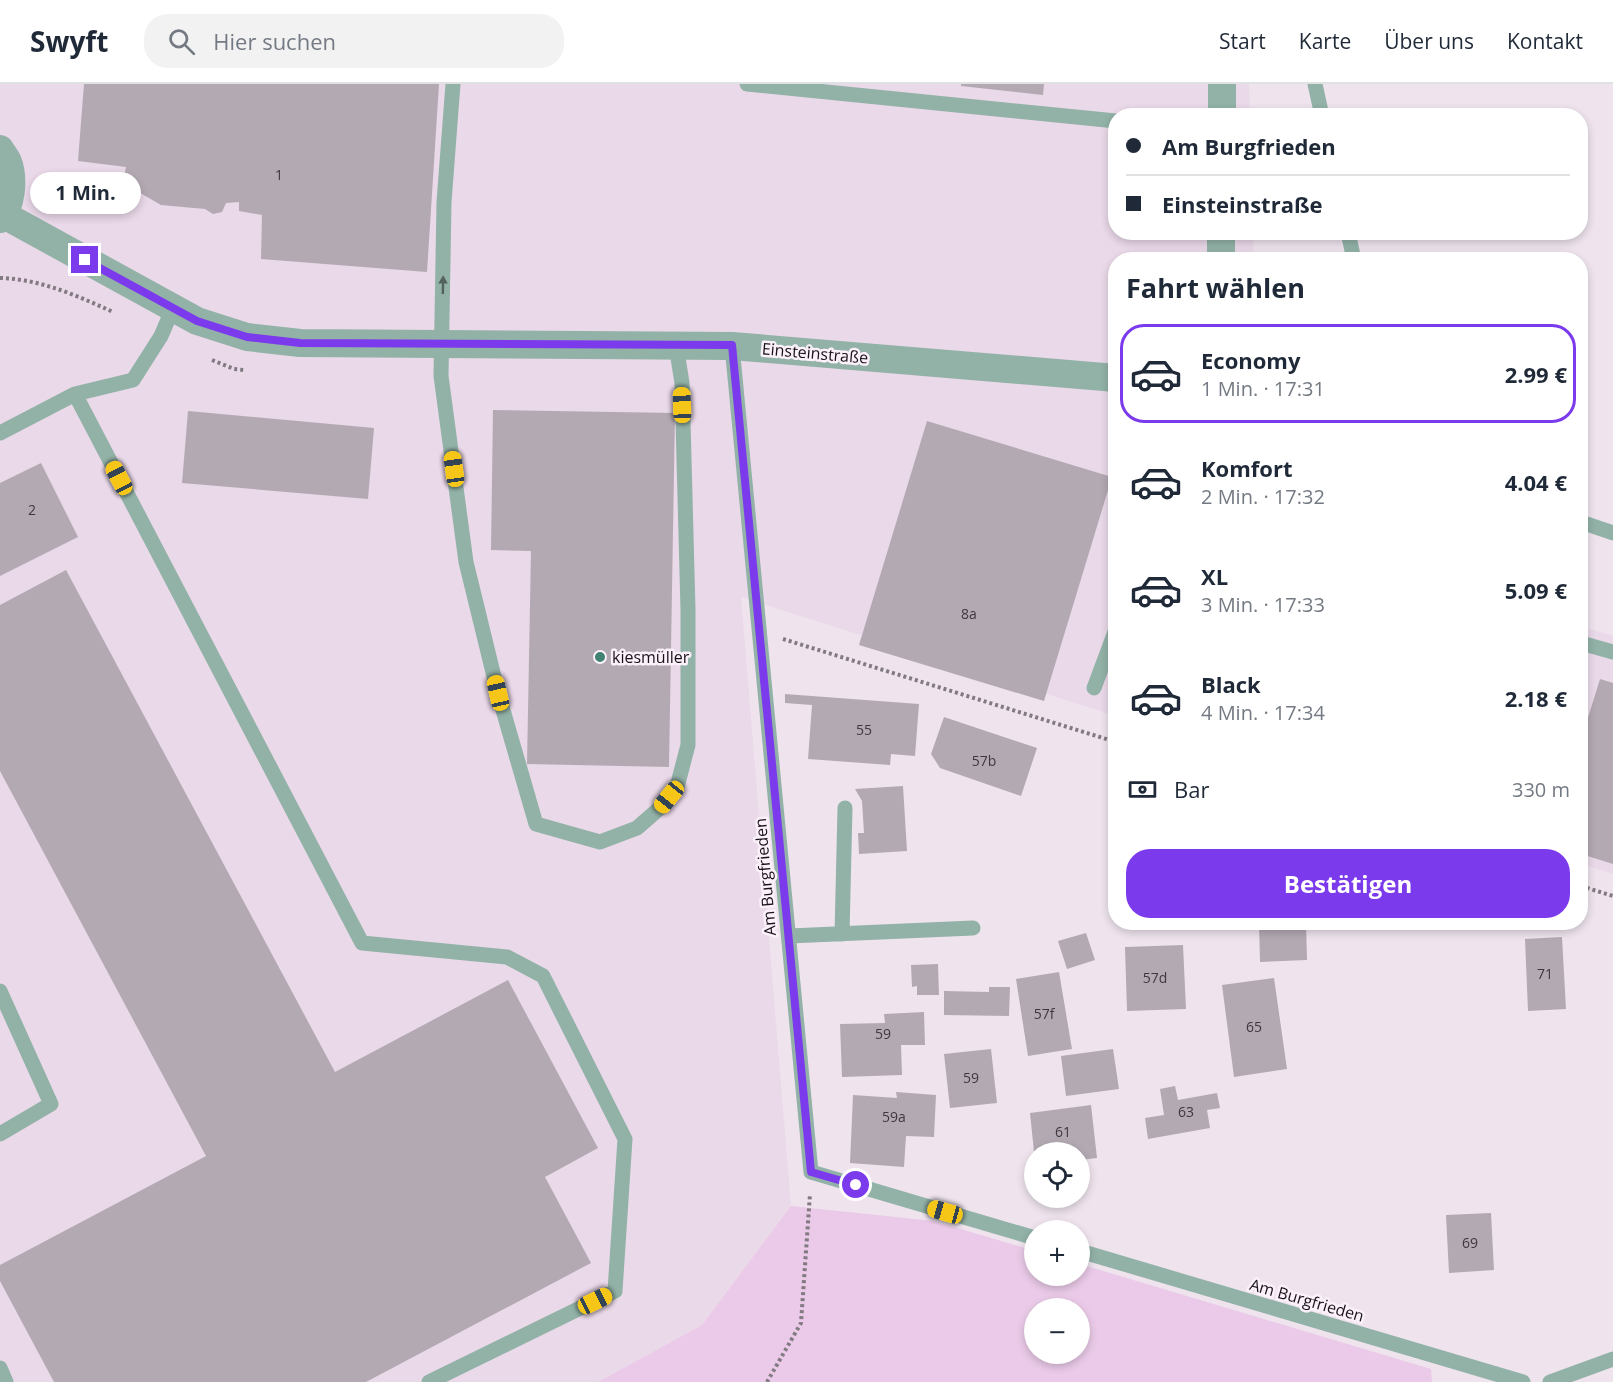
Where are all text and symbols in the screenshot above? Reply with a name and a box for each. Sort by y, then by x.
search box [144,14,564,68]
text: Swyft [30,22,108,60]
icon: search [165,25,198,58]
text: Hier suchen [213,26,336,56]
text: Start [1219,27,1266,55]
text: Karte [1299,27,1351,55]
text: Über uns [1384,27,1474,55]
text: Kontakt [1507,27,1583,55]
text: Am Burgfrieden [1162,131,1336,161]
house number: 1 [275,165,283,184]
callout: 1 Min. [29,173,140,215]
text: 1 Min. [55,179,116,206]
text: Einsteinstraße [1162,189,1323,219]
route end [71,246,98,273]
text: Fahrt wählen [1126,269,1305,306]
one-way arrow [438,275,447,294]
street label: Einsteinstraße [761,337,869,369]
text: Economy [1201,345,1300,375]
icon: car [1129,347,1183,401]
text: 2.99 € [1505,359,1567,389]
text: 1 Min. · 17:31 [1201,375,1325,402]
car [672,387,692,423]
car [443,450,465,488]
text: Komfort [1201,453,1293,483]
icon: car [1129,455,1183,509]
car [103,458,135,498]
text: 4.04 € [1505,467,1567,497]
text: 2 Min. · 17:32 [1201,483,1325,510]
house number: 2 [28,500,36,519]
text: XL [1201,561,1228,591]
icon: car [1129,563,1183,617]
text: 5.09 € [1505,575,1567,605]
text: 3 Min. · 17:33 [1201,591,1325,618]
house number: 8a [961,604,977,623]
place label: kiesmüller [612,646,690,668]
marker: kiesmüller [593,650,607,664]
text: Black [1201,669,1261,699]
icon: car [1129,671,1183,725]
car [485,673,511,713]
text: 2.18 € [1505,683,1567,713]
text: 4 Min. · 17:34 [1201,699,1325,726]
house number: 55 [856,720,872,739]
house number: 57b [972,751,996,770]
icon: cash [1126,773,1159,806]
text: Bar [1174,774,1209,804]
text: 330 m [1512,776,1570,803]
car [651,777,687,817]
street label: Am Burgfrieden [749,817,781,937]
button: Bestätigen [1126,849,1570,918]
house number: 71 [1537,964,1553,983]
house number: 57d [1143,968,1167,987]
house number: 57f [1034,1004,1056,1023]
house number: 65 [1246,1017,1262,1036]
house number: 59 [875,1024,891,1043]
house number: 59 [963,1068,979,1087]
house number: 63 [1178,1102,1194,1121]
house number: 59a [882,1107,906,1126]
house number: 61 [1055,1122,1071,1141]
map controls [1024,1142,1090,1364]
button: locate [1024,1142,1090,1208]
route start [842,1171,869,1198]
car [925,1198,965,1226]
button: + [1024,1220,1090,1286]
house number: 69 [1462,1233,1478,1252]
street label: Am Burgfrieden [1247,1273,1367,1327]
car [575,1285,615,1317]
button: − [1024,1298,1090,1364]

